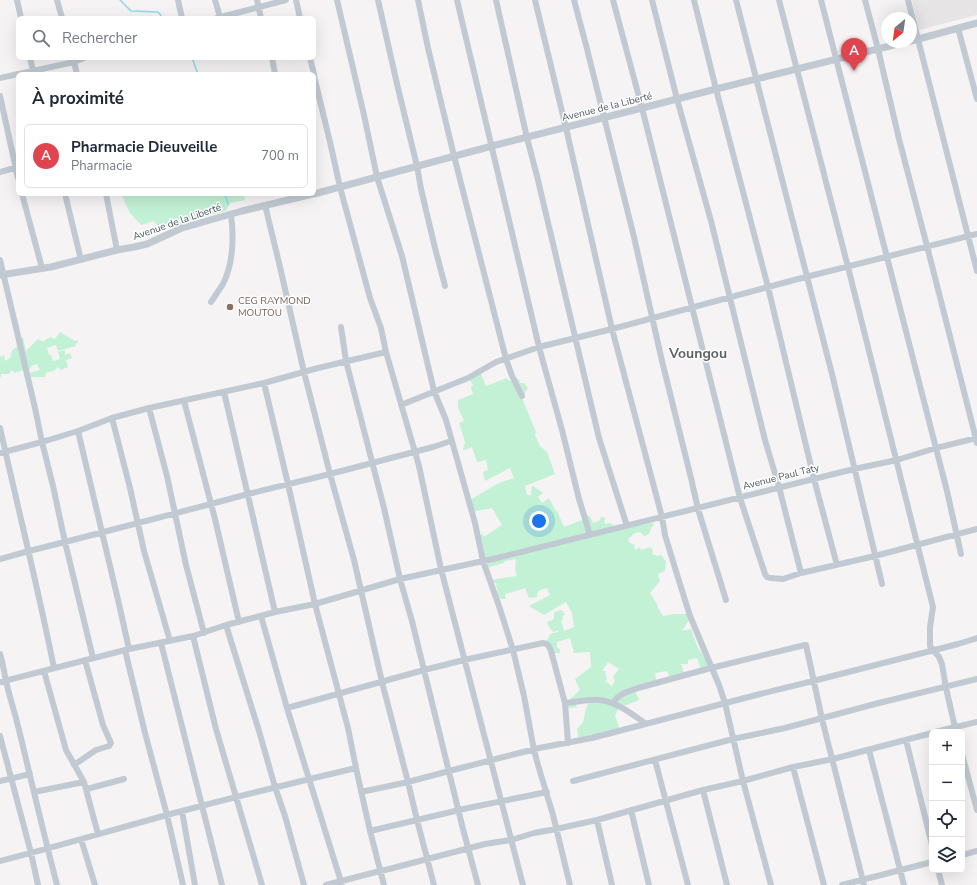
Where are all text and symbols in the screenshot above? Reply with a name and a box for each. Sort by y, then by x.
north arrow [881,12,917,48]
search box [16,16,316,60]
icon: search [30,27,52,49]
text: Rechercher [62,28,137,48]
pin: A [841,38,867,71]
text: À proximité [32,87,124,110]
street label: Avenue de la Liberté [560,89,654,125]
text: Pharmacie Dieuveille [71,137,218,157]
text: A [41,147,51,165]
text: 700 m [261,147,299,165]
text: Pharmacie [71,157,132,175]
street label: Avenue de la Liberté [131,200,223,244]
place label: CEG RAYMOND MOUTOU [238,294,311,320]
marker: CEG RAYMOND MOUTOU [225,302,235,312]
district label: Voungou [668,344,727,363]
street label: Avenue Paul Taty [741,461,822,493]
your location [529,511,549,531]
map controls [929,729,965,873]
button: + [929,729,965,765]
button: − [929,765,965,801]
button: locate [929,801,965,837]
button: layers [929,837,965,873]

